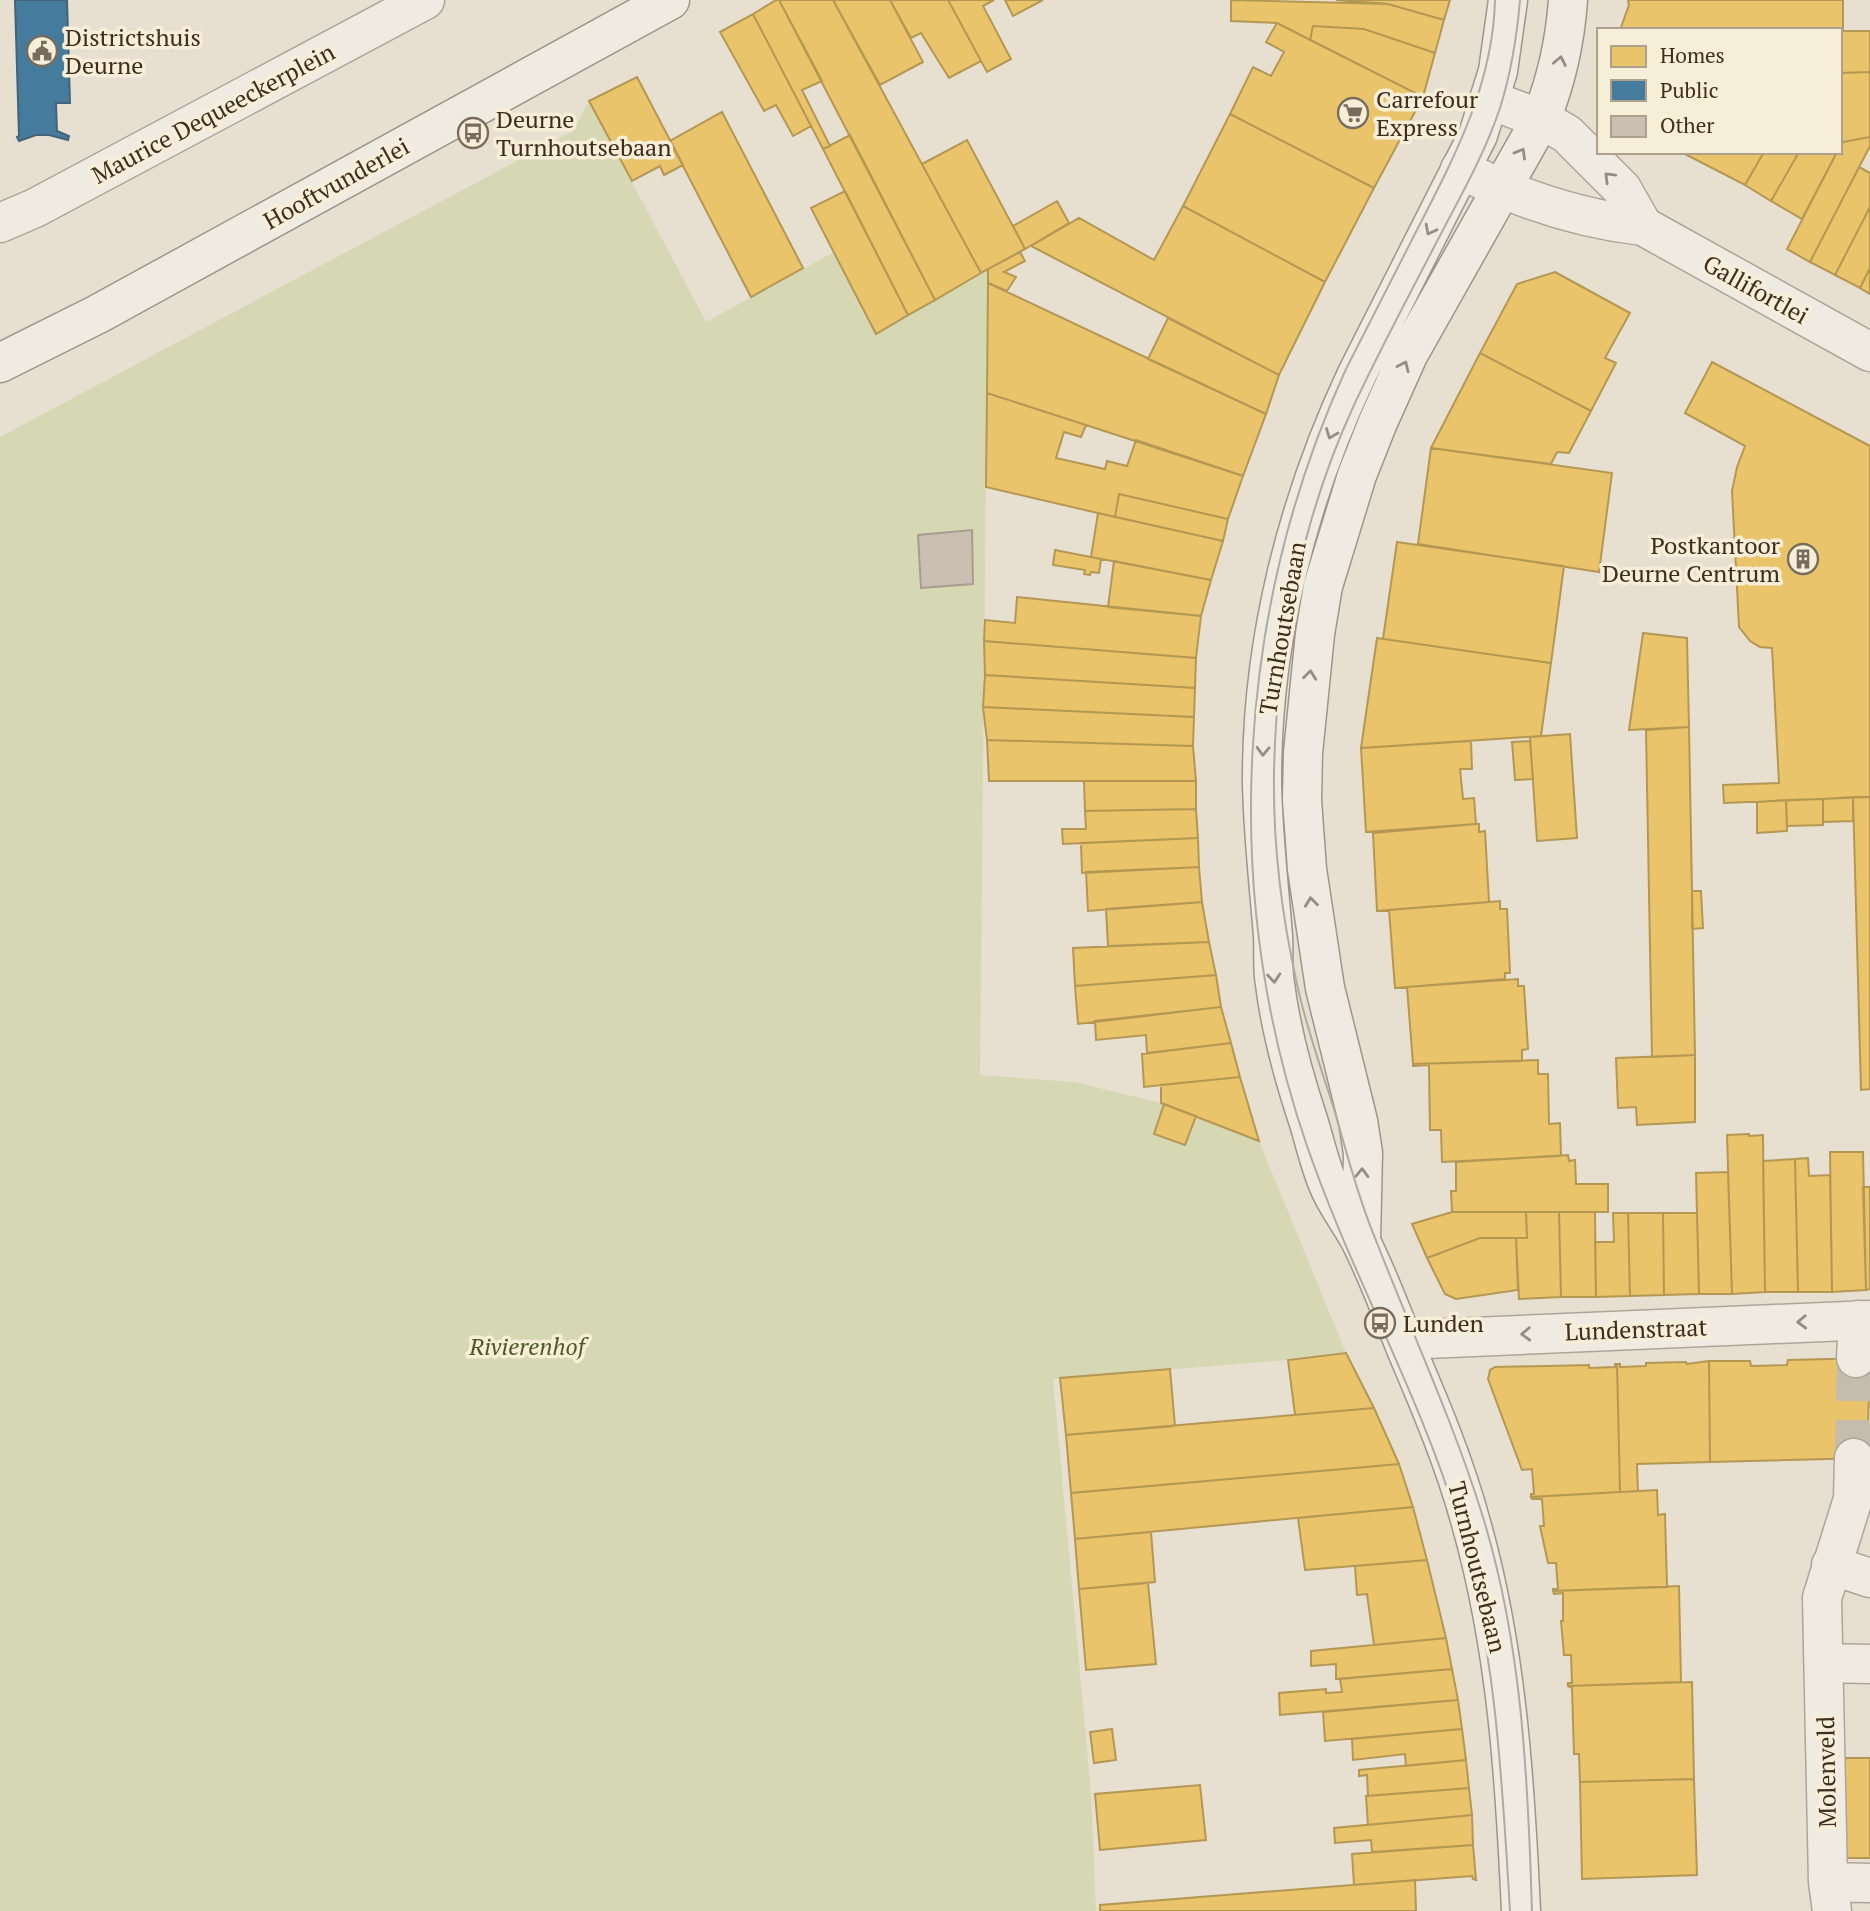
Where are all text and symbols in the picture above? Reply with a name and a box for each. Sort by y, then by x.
place label: Districtshuis Deurne [65,21,201,81]
legend [1597,28,1842,154]
public building icon: Districtshuis Deurne [25,34,59,68]
street label: Maurice Dequeeckerplein [86,35,340,191]
text: Homes [1660,41,1725,69]
one-way arrow [1551,55,1566,67]
text: Public [1660,76,1718,104]
place label: Carrefour Express [1376,83,1479,143]
supermarket icon: Carrefour Express [1336,96,1370,130]
place label: Deurne Turnhoutsebaan [496,103,671,163]
text: Other [1660,111,1714,139]
bus stop icon: Deurne Turnhoutsebaan [456,116,490,150]
street label: Hooftvunderlei [257,130,415,236]
one-way arrow [1513,148,1526,161]
one-way arrow [1605,172,1618,185]
one-way arrow [1425,223,1439,235]
street label: Gallifortlei [1698,247,1814,331]
one-way arrow [1396,360,1410,373]
one-way arrow [1325,428,1339,440]
place label: Postkantoor Deurne Centrum [1602,529,1781,589]
street label: Turnhoutsebaan [1251,539,1313,717]
building icon: Postkantoor Deurne Centrum [1786,542,1820,576]
one-way arrow [1302,670,1317,681]
one-way arrow [1256,746,1271,757]
one-way arrow [1304,896,1319,908]
one-way arrow [1267,972,1282,984]
one-way arrow [1354,1167,1370,1178]
bus stop icon: Lunden [1363,1306,1397,1340]
place label: Lunden [1403,1307,1484,1339]
street label: Lundenstraat [1564,1311,1708,1347]
one-way arrow [1796,1315,1807,1330]
one-way arrow [1520,1326,1531,1341]
park label: Rivierenhof [468,1330,590,1362]
street label: Turnhoutsebaan [1441,1478,1515,1656]
street label: Molenveld [1809,1716,1843,1828]

